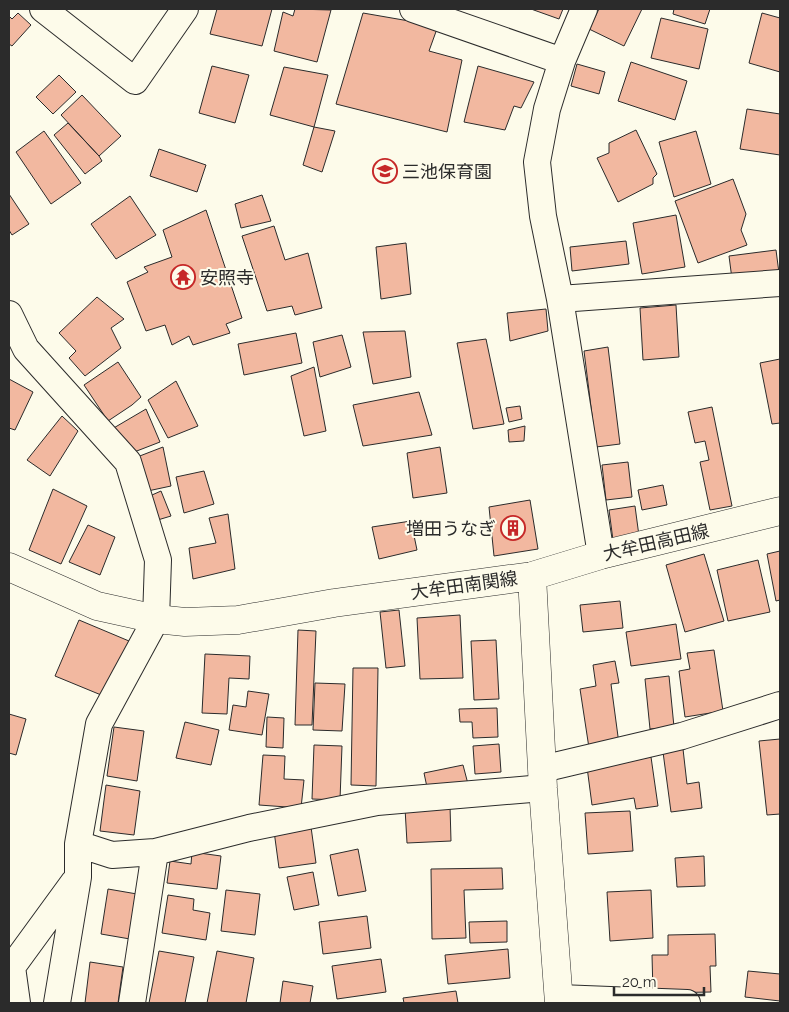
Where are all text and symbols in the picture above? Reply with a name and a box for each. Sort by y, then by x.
school or university icon: 三池保育園 [372,158,398,184]
place label: 三池保育園 [402,161,492,182]
temple icon: 安照寺 [170,264,196,290]
place label: 安照寺 [200,267,254,288]
building icon: 増田うなぎ [500,515,526,541]
place label: 増田うなぎ [406,518,496,539]
street label: 大牟田高田線 [601,520,711,564]
street label: 大牟田南関線 [409,567,519,603]
scale bar [614,964,704,996]
text: 20 m [622,973,657,991]

